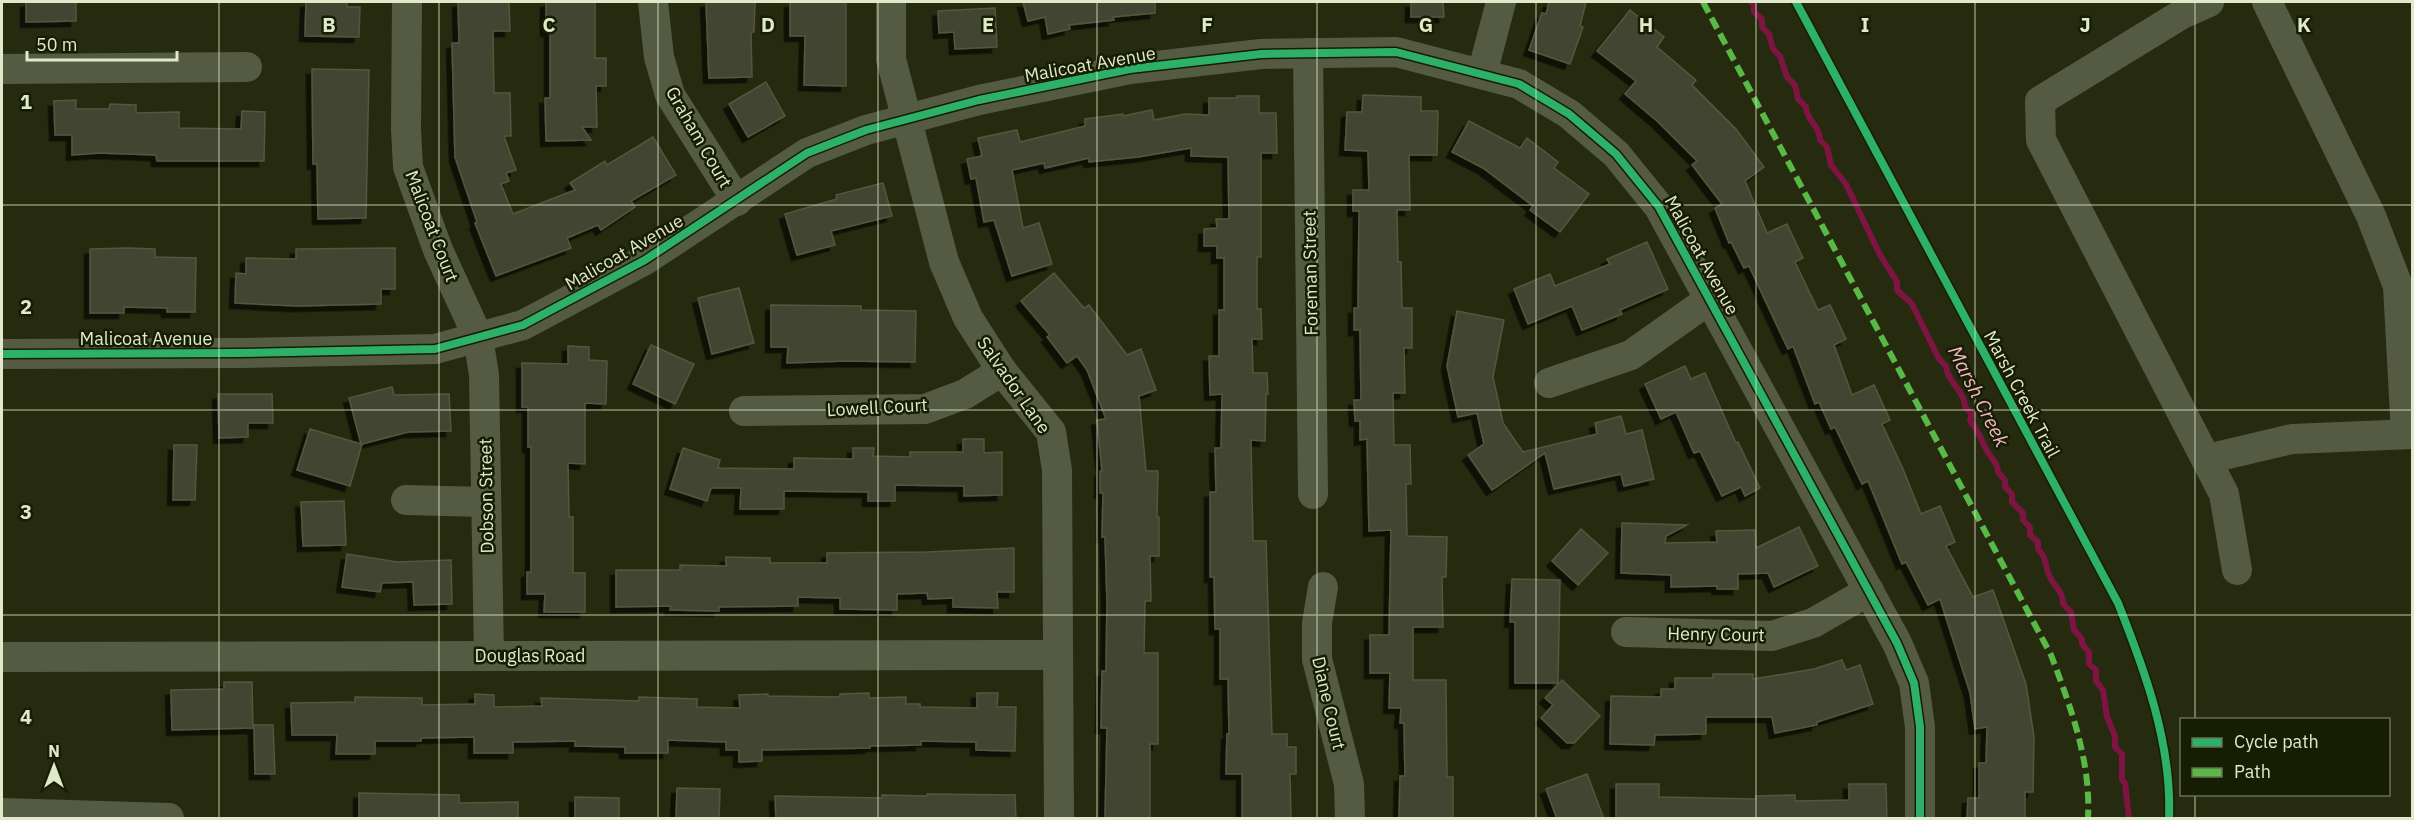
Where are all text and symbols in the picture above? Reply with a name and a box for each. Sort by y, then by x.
text: B [322,11,336,38]
text: C [542,11,556,38]
text: D [761,11,775,38]
text: E [982,11,994,38]
text: F [1201,11,1213,38]
text: G [1419,11,1433,38]
text: H [1639,11,1653,38]
text: I [1861,11,1869,38]
text: J [2079,11,2091,38]
text: K [2297,11,2311,38]
scale bar [27,24,177,62]
text: 50 m [36,33,78,56]
street label: Malicoat Avenue [1023,41,1158,87]
street label: Graham Court [661,82,737,192]
text: 1 [20,88,32,115]
street label: Malicoat Court [400,167,464,285]
street label: Malicoat Avenue [1660,191,1744,319]
street label: Malicoat Avenue [561,209,687,295]
street label: Foreman Street [1297,210,1323,336]
text: 2 [20,293,32,320]
street label: Malicoat Avenue [80,327,213,350]
street label: Marsh Creek Trail [1980,327,2064,461]
street label: Salvador Lane [972,332,1056,438]
water label: Marsh Creek [1943,342,2015,450]
street label: Lowell Court [826,393,928,421]
street label: Dobson Street [473,438,499,554]
text: 3 [20,498,32,525]
street label: Henry Court [1667,622,1765,646]
street label: Douglas Road [475,644,585,667]
street label: Diane Court [1307,654,1351,752]
text: 4 [20,703,32,730]
legend [2180,718,2390,796]
text: Cycle path [2234,730,2319,753]
north arrow [24,736,84,796]
text: N [48,741,60,761]
text: Path [2234,760,2271,783]

